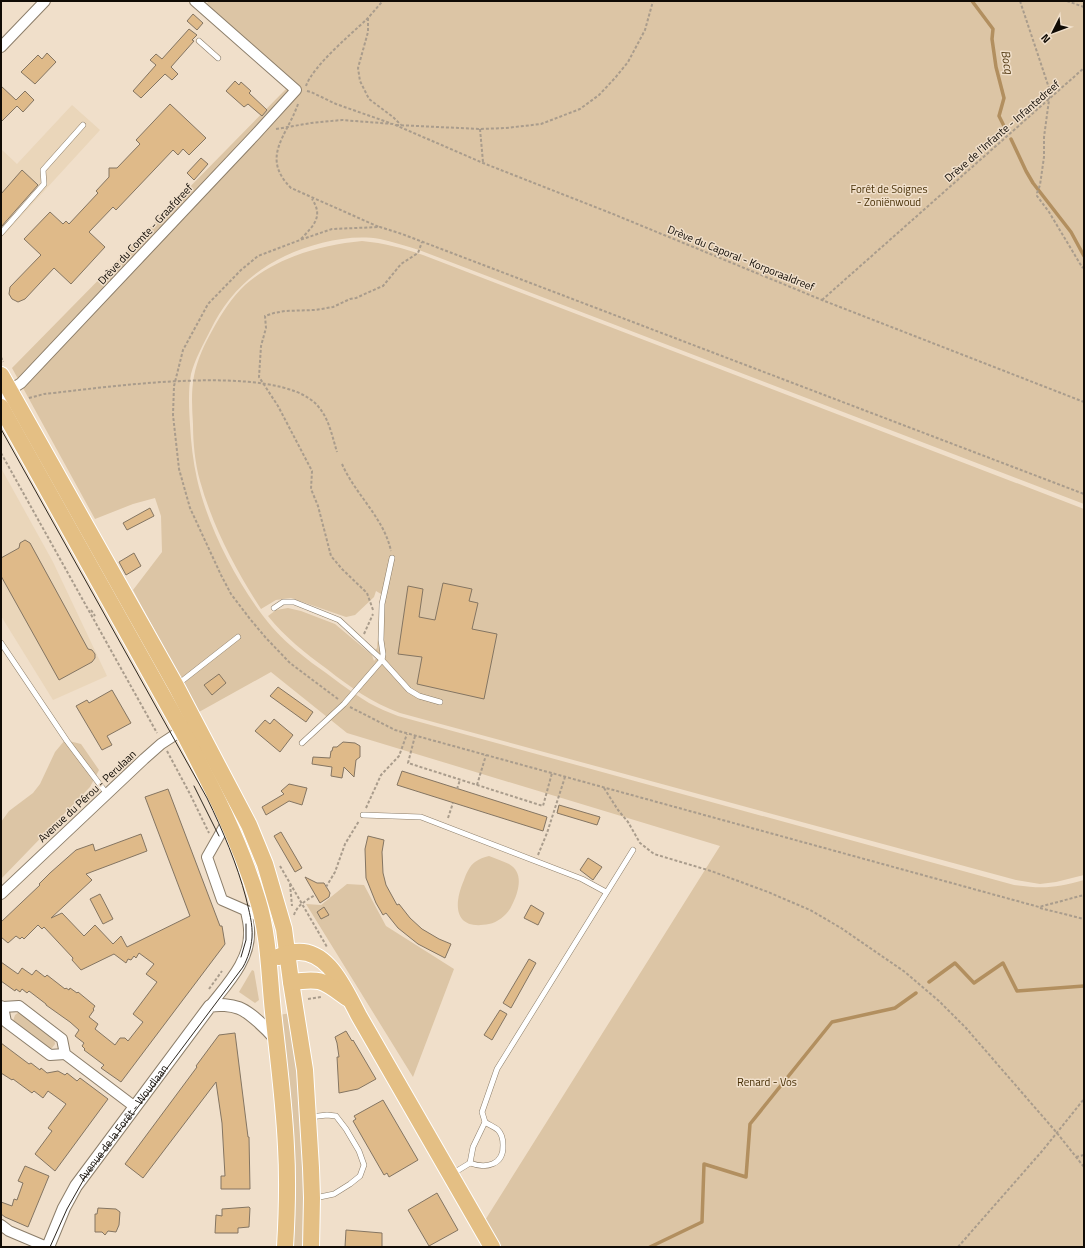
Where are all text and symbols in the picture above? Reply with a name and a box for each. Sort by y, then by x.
north arrow [1033,12,1073,52]
text: N [1037,31,1054,47]
water label: Bocq [996,49,1019,76]
street label: Drève de l'Infante - Infantedreef [941,76,1063,186]
street label: Drève du Comte - Graafdreef [94,180,196,288]
park label: Forêt de Soignes - Zoniënwoud [850,181,928,210]
street label: Drève du Caporal - Korporaaldreef [665,221,817,295]
street label: Avenue du Pérou - Perulaan [34,746,140,846]
street label: Avenue de la Forêt - Woudlaan [74,1061,172,1184]
park label: Renard - Vos [737,1074,797,1090]

